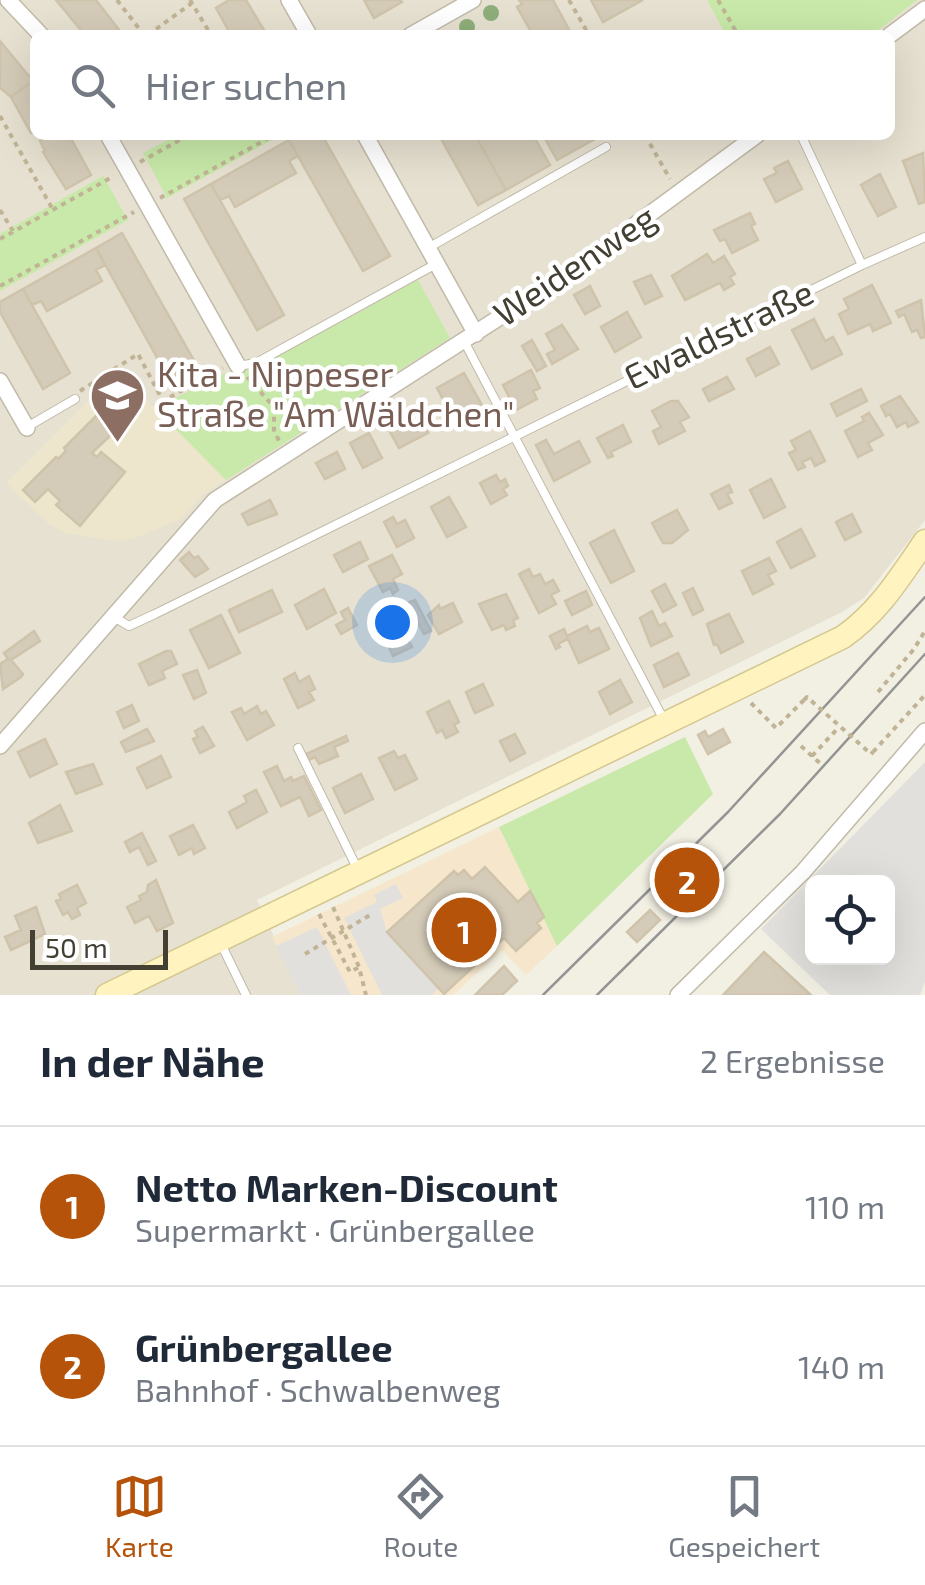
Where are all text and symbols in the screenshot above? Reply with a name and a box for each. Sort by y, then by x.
search box [30,30,895,140]
icon: search [65,58,120,113]
text: Hier suchen [145,62,347,108]
street label: Weidenweg [485,195,663,334]
street label: Ewaldstraße [617,269,819,397]
place label: Kita - Nippeser Straße "Am Wäldchen" [157,352,515,434]
school or university icon: Kita - Nippeser Straße "Am Wäldchen" [88,365,148,444]
your location [367,597,418,648]
pin: 2 [654,842,720,918]
map controls [805,875,895,965]
button: locate [805,875,895,965]
pin: 1 [432,892,496,968]
scale bar [30,925,168,970]
text: 50 m [45,930,108,964]
text: In der Nähe [40,1035,265,1085]
text: 2 Ergebnisse [700,1041,885,1079]
text: Netto Marken-Discount [135,1164,558,1210]
text: 1 [66,1187,79,1225]
text: 110 m [805,1187,885,1225]
text: Supermarkt · Grünbergallee [135,1210,535,1248]
text: Grünbergallee [135,1324,393,1370]
text: 2 [63,1347,82,1385]
text: 140 m [798,1347,885,1385]
text: Bahnhof · Schwalbenweg [135,1370,501,1408]
tab: Karte [105,1469,174,1563]
tab: Route [384,1469,458,1563]
tab: Gespeichert [668,1469,820,1563]

